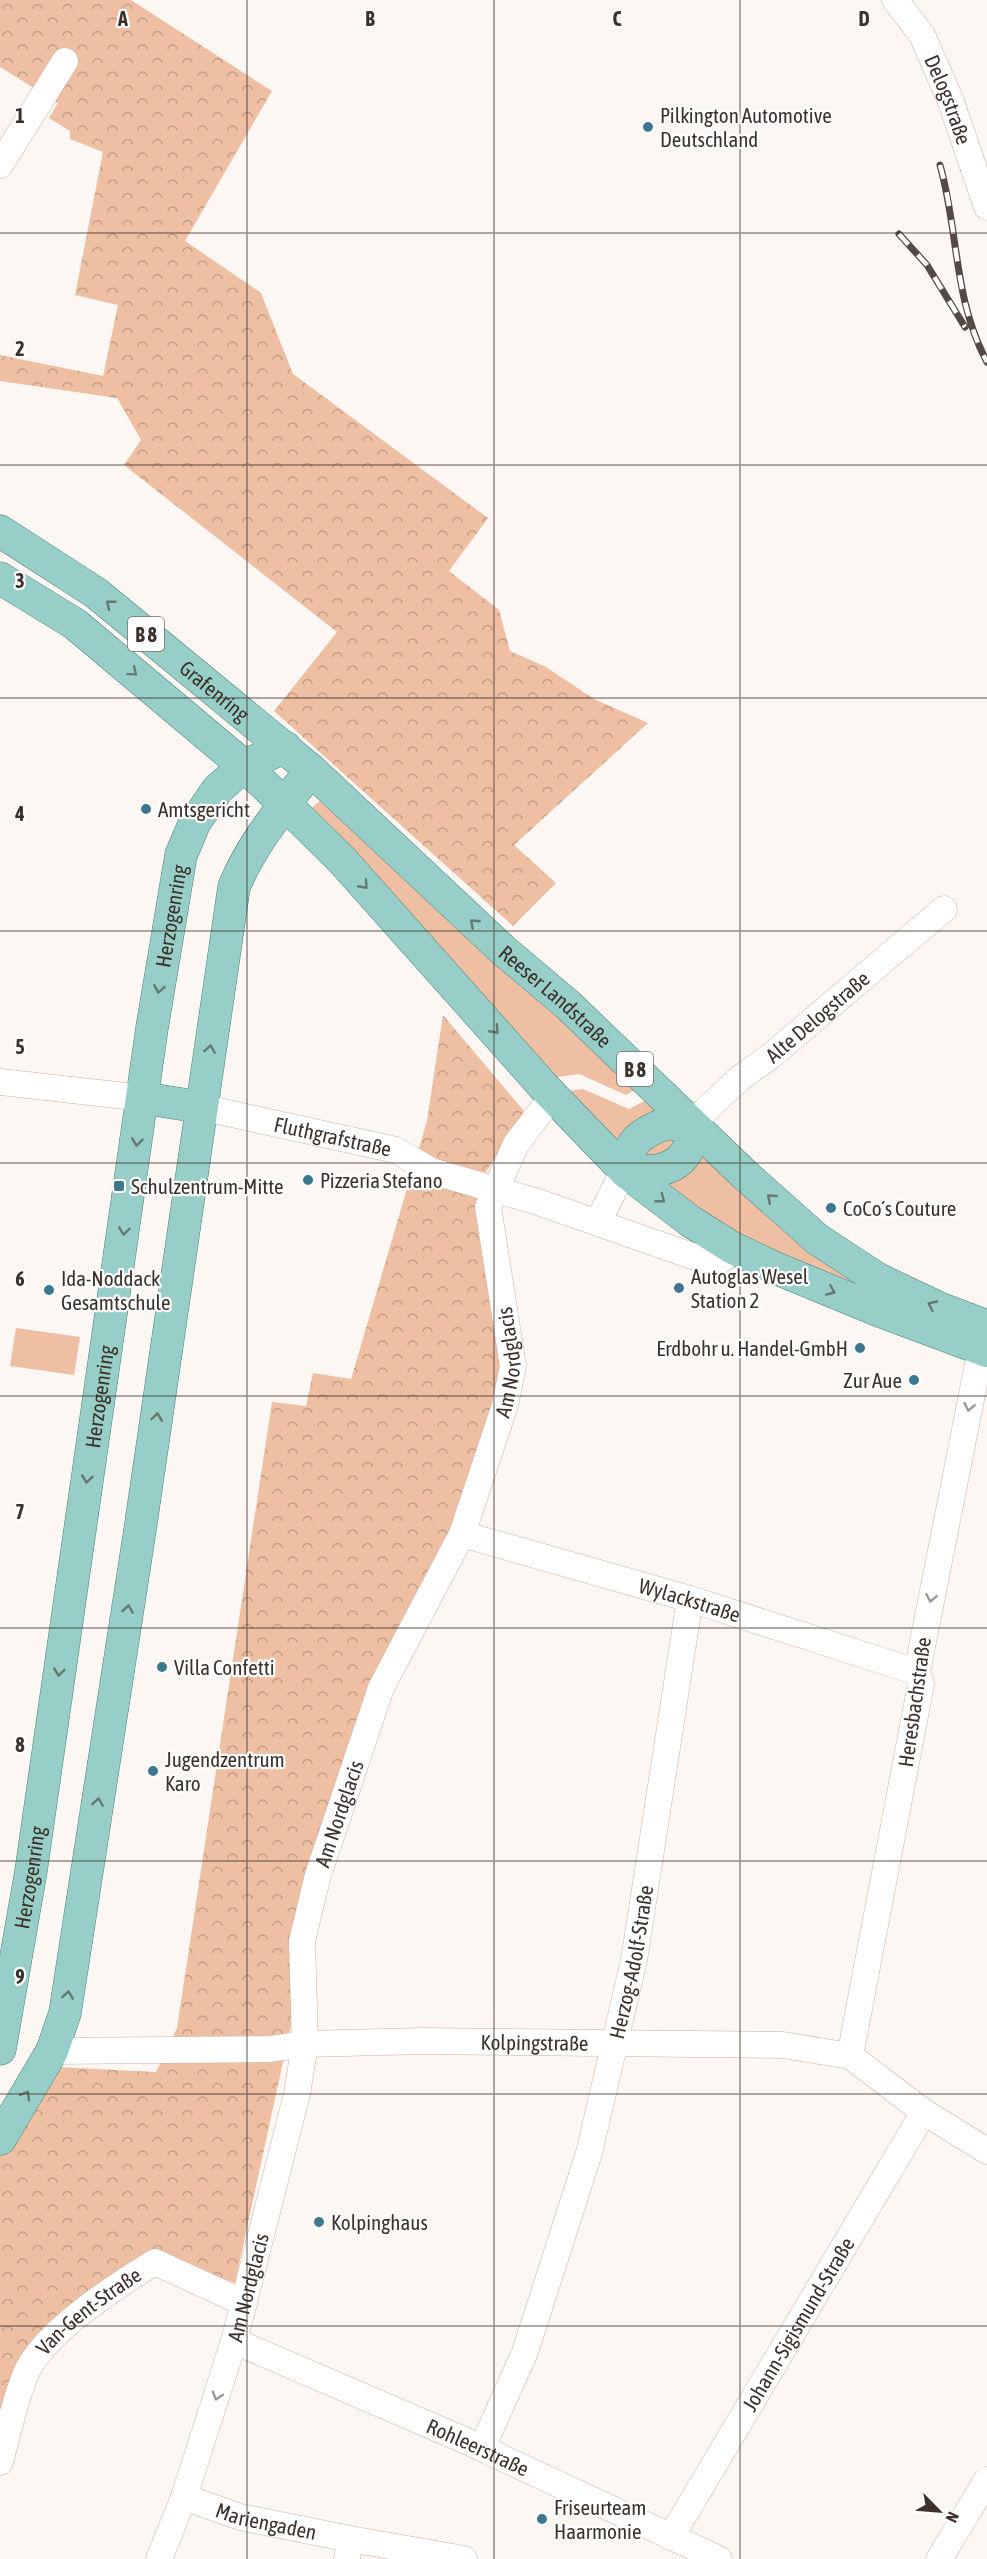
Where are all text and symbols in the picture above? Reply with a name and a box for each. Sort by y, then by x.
text: A [117,7,128,30]
text: B [365,7,375,30]
text: C [613,7,622,30]
text: D [858,7,870,30]
street label: Delogstraße [920,51,977,147]
place label: Pilkington Automotive Deutschland [660,103,832,151]
text: 1 [15,104,25,127]
marker: Pilkington Automotive Deutschland [641,120,655,134]
text: 2 [15,337,25,360]
text: 3 [15,569,25,592]
one-way arrow [106,600,117,611]
road number: B 8 [128,617,164,651]
street label: Grafenring [175,655,254,726]
one-way arrow [126,665,137,676]
place label: Amtsgericht [158,797,250,821]
text: 4 [14,802,25,825]
marker: Amtsgericht [139,802,153,816]
street label: Herzogenring [150,863,191,969]
one-way arrow [357,878,368,889]
one-way arrow [470,919,480,930]
street label: Reeser Landstraße [495,940,617,1052]
street label: Alte Delogstraße [761,966,874,1067]
one-way arrow [153,984,166,994]
one-way arrow [488,1023,499,1034]
text: 5 [15,1035,25,1058]
one-way arrow [203,1044,215,1054]
road number: B 8 [617,1052,653,1086]
street label: Fluthgrafstraße [272,1112,394,1161]
one-way arrow [131,1137,143,1146]
place label: Pizzeria Stefano [320,1168,443,1192]
marker: Pizzeria Stefano [301,1173,315,1187]
place label: Schulzentrum-Mitte [131,1174,284,1198]
marker: Schulzentrum-Mitte [112,1179,126,1193]
one-way arrow [654,1191,665,1202]
one-way arrow [767,1194,778,1205]
place label: CoCo´s Couture [843,1196,956,1220]
marker: CoCo´s Couture [824,1201,838,1215]
one-way arrow [119,1226,131,1235]
place label: Autoglas Wesel Station 2 [691,1264,809,1312]
place label: Ida-Noddack Gesamtschule [61,1266,170,1314]
text: 6 [15,1267,25,1290]
marker: Autoglas Wesel Station 2 [672,1281,686,1295]
marker: Ida-Noddack Gesamtschule [42,1283,56,1297]
one-way arrow [825,1284,836,1296]
one-way arrow [928,1300,939,1312]
street label: Am Nordglacis [490,1306,525,1420]
place label: Erdbohr u. Handel-GmbH [656,1336,848,1360]
marker: Erdbohr u. Handel-GmbH [853,1341,867,1355]
street label: Herzogenring [80,1343,118,1450]
place label: Zur Aue [843,1368,902,1392]
marker: Zur Aue [907,1373,921,1387]
one-way arrow [963,1401,976,1411]
one-way arrow [150,1412,162,1421]
one-way arrow [82,1474,94,1483]
text: 7 [15,1500,25,1523]
street label: Wylackstraße [636,1573,743,1626]
one-way arrow [925,1593,938,1603]
one-way arrow [121,1605,133,1614]
street label: Heresbachstraße [893,1635,935,1769]
place label: Villa Confetti [174,1655,275,1679]
marker: Villa Confetti [155,1660,169,1674]
one-way arrow [53,1667,65,1676]
text: 8 [15,1733,25,1756]
place label: Jugendzentrum Karo [165,1747,285,1795]
street label: Am Nordglacis [310,1757,368,1870]
marker: Jugendzentrum Karo [146,1764,160,1778]
one-way arrow [91,1798,104,1808]
street label: Herzogenring [9,1825,49,1931]
street label: Herzog-Adolf-Straße [604,1883,657,2041]
text: 9 [15,1965,25,1988]
one-way arrow [61,1990,74,2000]
street label: Kolpingstraße [481,2030,589,2055]
one-way arrow [19,2091,30,2101]
place label: Kolpinghaus [331,2210,428,2234]
marker: Kolpinghaus [312,2215,326,2229]
street label: Am Nordglacis [222,2231,273,2344]
street label: Johann-Sigismund-Straße [737,2233,859,2415]
street label: Van-Gent-Straße [31,2262,145,2359]
one-way arrow [212,2390,224,2401]
street label: Rohleerstraße [423,2413,533,2481]
north arrow [909,2481,969,2541]
place label: Friseurteam Haarmonie [554,2495,646,2543]
street label: Mariengaden [213,2497,319,2544]
text: N [942,2509,963,2525]
marker: Friseurteam Haarmonie [535,2512,549,2526]

